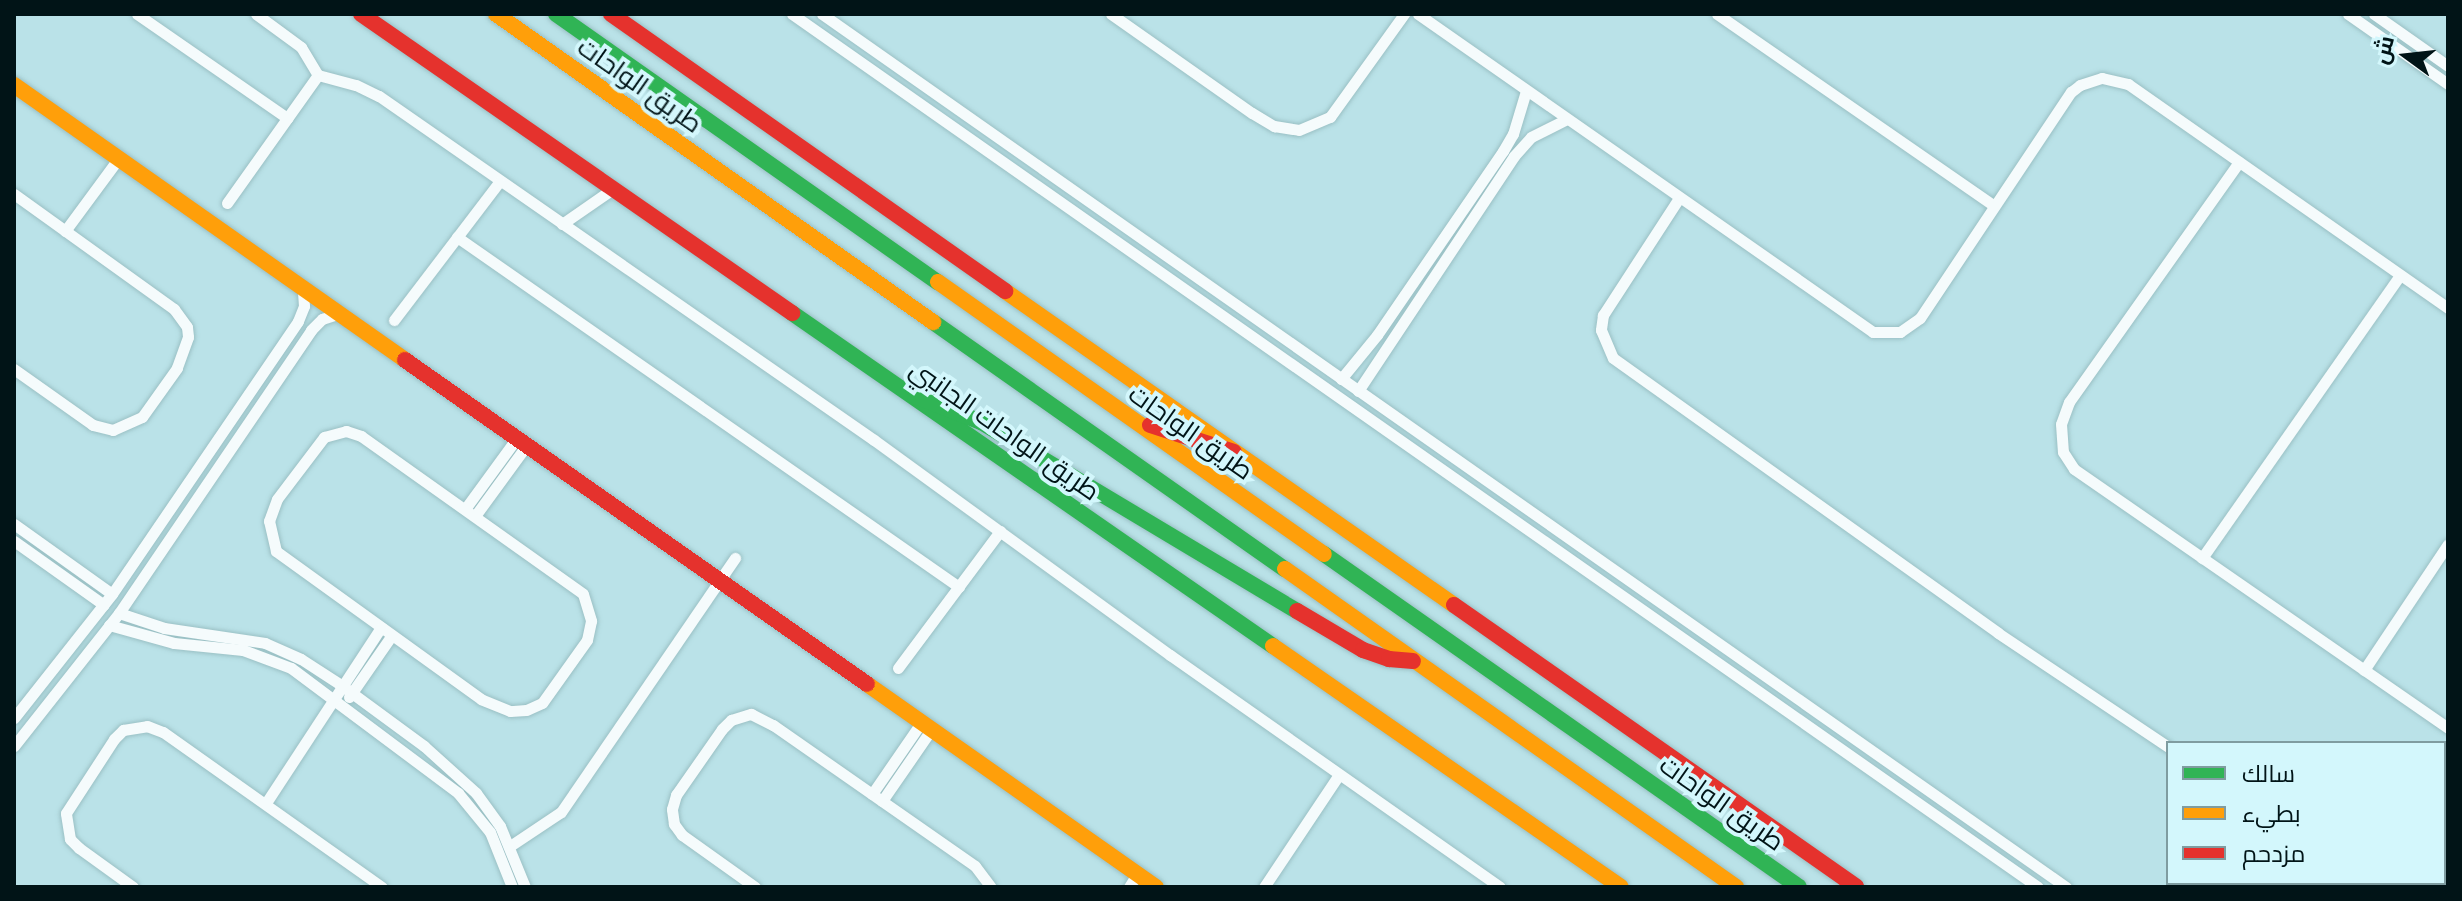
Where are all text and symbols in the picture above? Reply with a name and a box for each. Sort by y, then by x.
north arrow [2366,16,2446,96]
street label: طريق الواحات [572,31,708,139]
text: ش [2365,32,2400,67]
street label: طريق الواحات الجانبي [904,353,1106,507]
street label: طريق الواحات [1123,378,1259,486]
legend [2166,741,2446,885]
street label: طريق الواحات [1654,749,1790,857]
text: سالك [2242,757,2295,789]
text: بطيء [2242,797,2301,829]
text: مزدحم [2242,837,2305,869]

